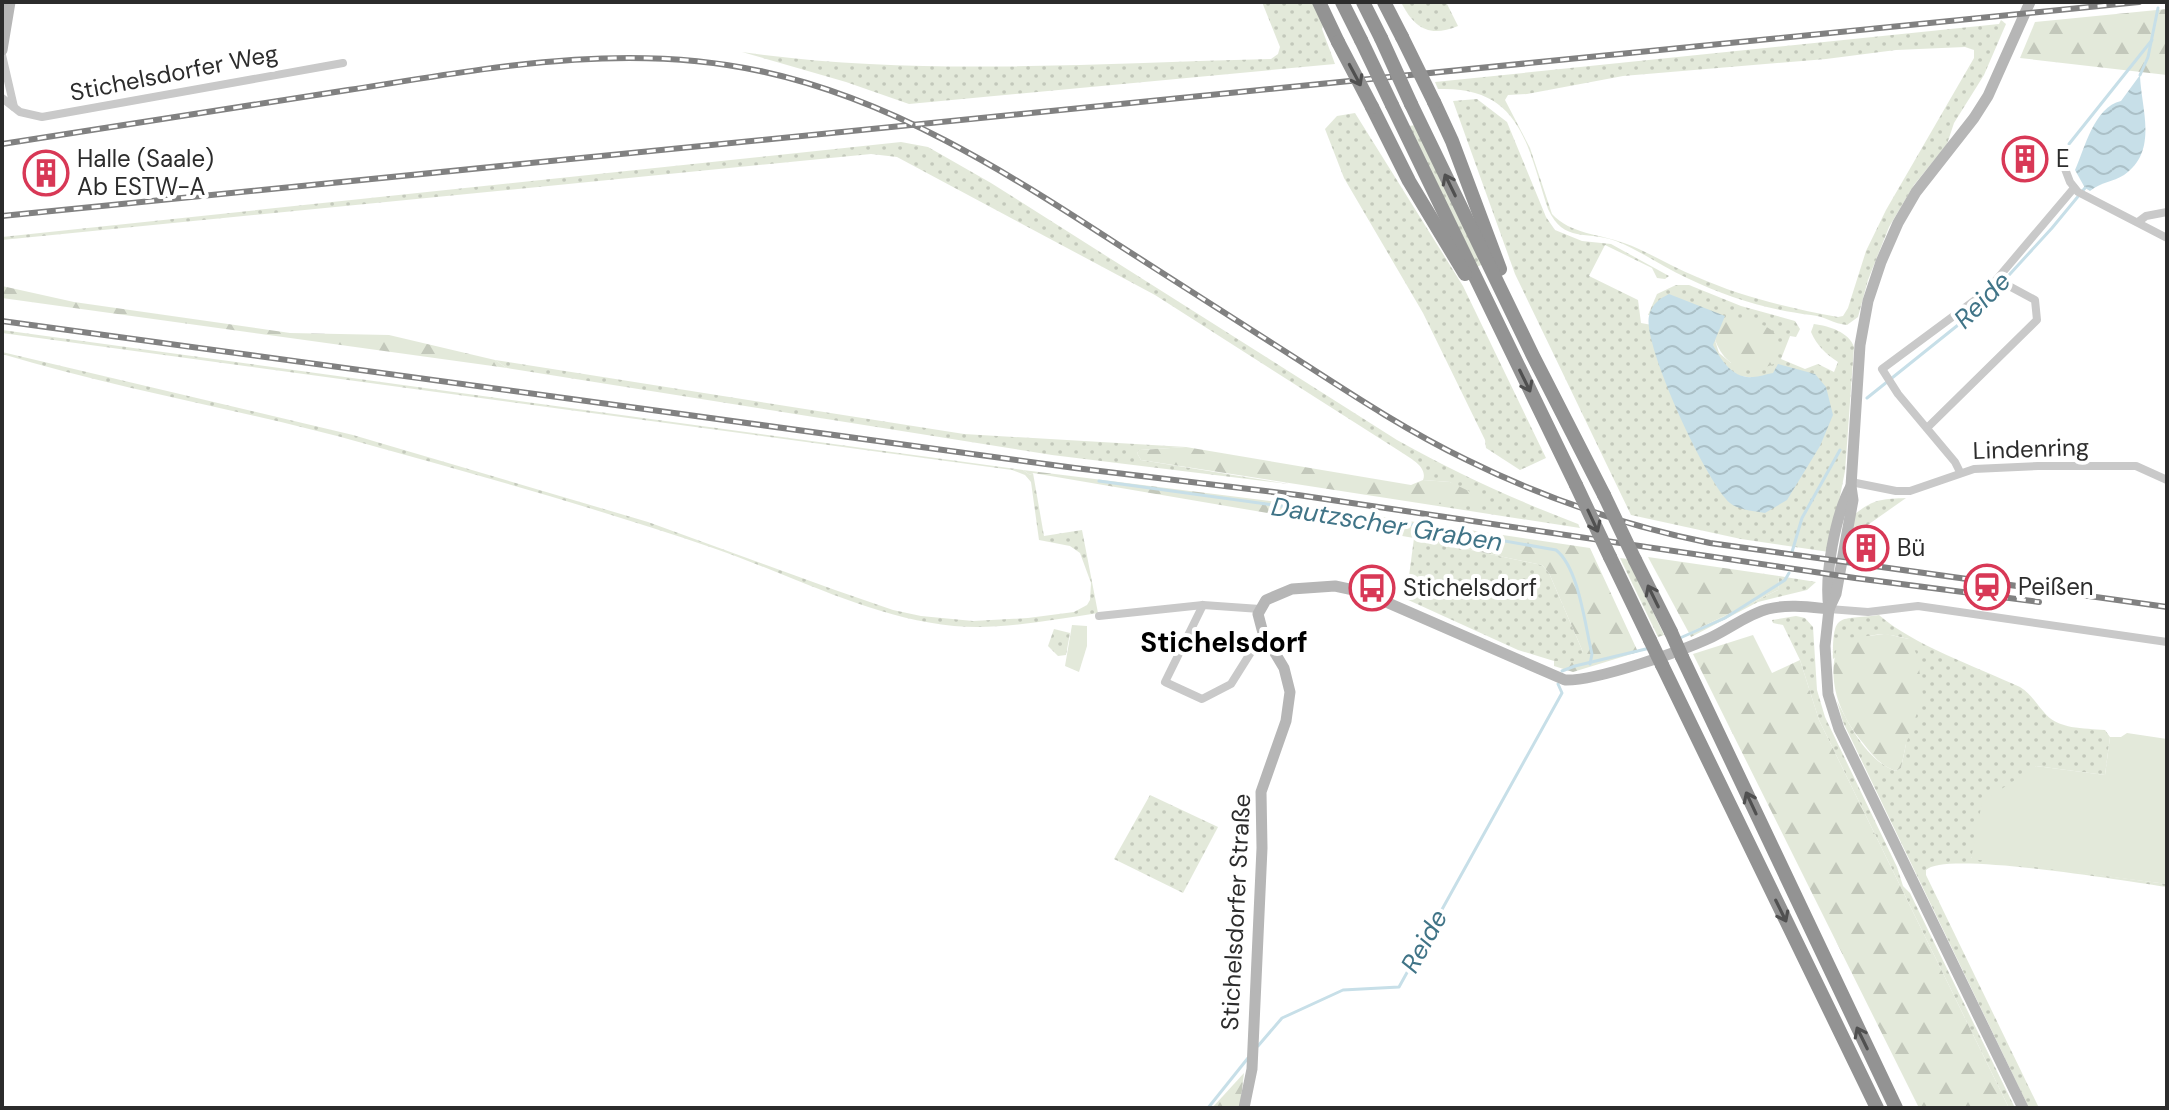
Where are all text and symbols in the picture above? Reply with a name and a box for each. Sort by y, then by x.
street label: Stichelsdorfer Weg [67,37,281,108]
one-way arrow [1347,62,1363,86]
building icon: E [2001,135,2049,183]
place label: Halle (Saale) Ab ESTW-A [77,143,214,202]
place label: E [2056,143,2070,174]
building icon: Halle (Saale) Ab ESTW-A [22,149,70,197]
one-way arrow [1442,173,1457,197]
water label: Reide [1946,264,2018,336]
one-way arrow [1518,368,1533,392]
street label: Lindenring [1972,431,2090,466]
water label: Dautzscher Graben [1269,489,1505,559]
one-way arrow [1586,509,1601,533]
building icon: Bü [1842,524,1890,572]
place label: Bü [1897,532,1925,563]
station icon: Peißen [1963,563,2011,611]
bus stop icon: Stichelsdorf [1348,564,1396,612]
place label: Peißen [2018,571,2094,602]
place label: Stichelsdorf [1403,572,1537,603]
one-way arrow [1645,585,1660,609]
district label: Stichelsdorf [1140,624,1308,661]
one-way arrow [1743,791,1758,815]
street label: Stichelsdorfer Straße [1214,793,1257,1031]
one-way arrow [1774,899,1790,923]
water label: Reide [1393,903,1455,979]
one-way arrow [1854,1026,1869,1050]

